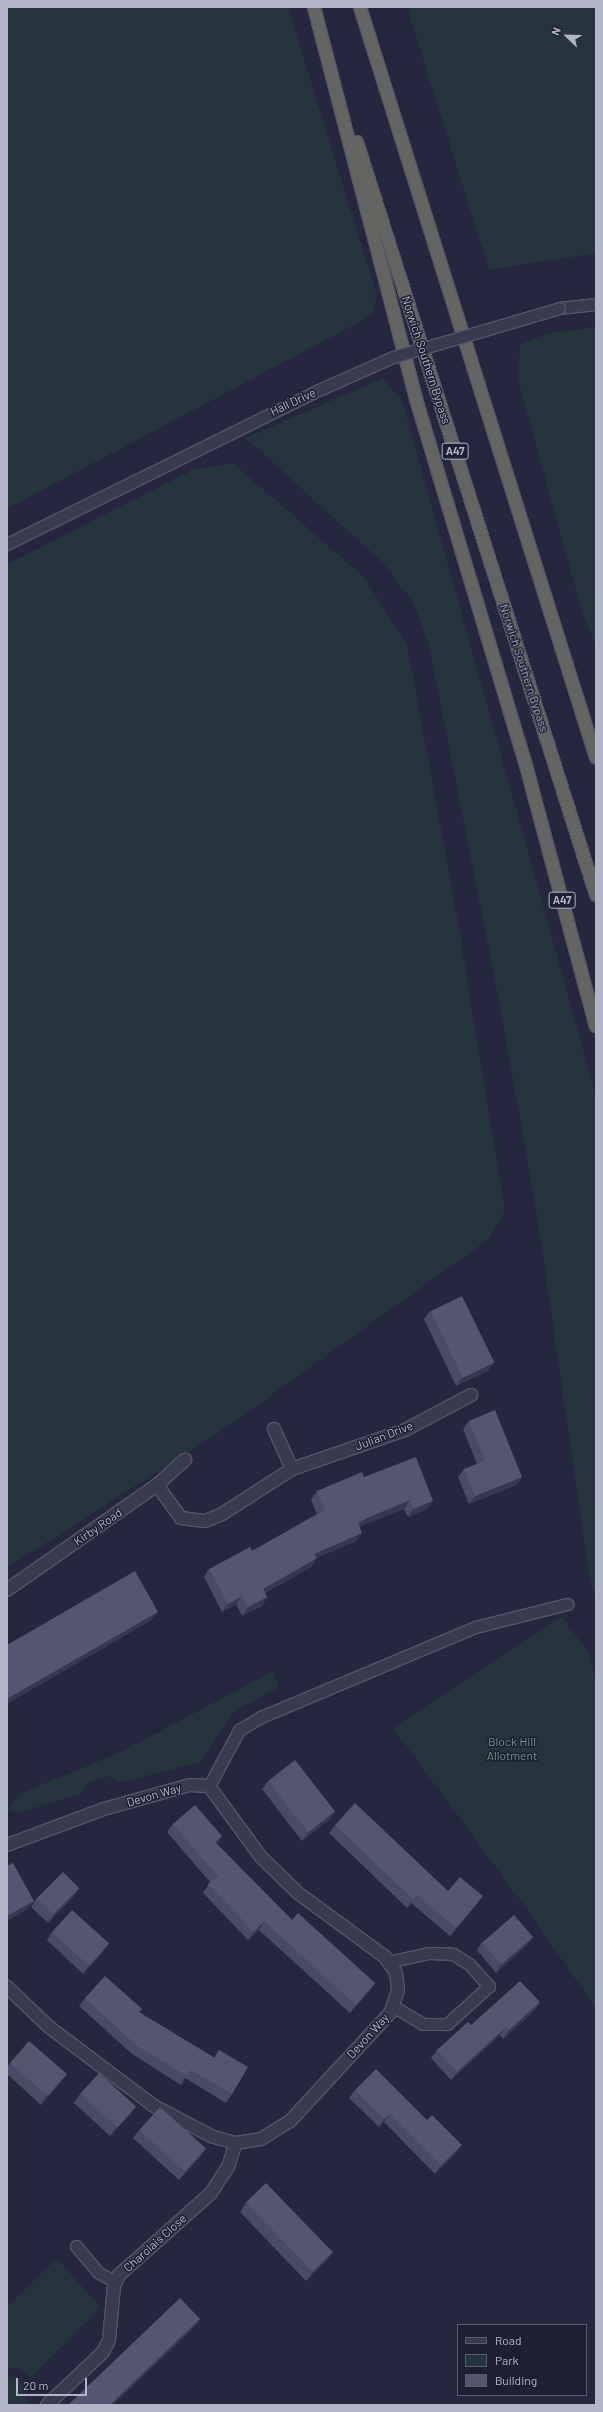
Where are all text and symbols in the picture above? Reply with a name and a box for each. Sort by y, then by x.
north arrow [547,16,587,56]
text: N [548,25,563,37]
street label: Norwich Southern Bypass [399,294,453,426]
street label: Hall Drive [268,385,318,419]
road number: A47 [441,442,469,460]
street label: Norwich Southern Bypass [497,602,551,734]
road number: A47 [548,891,576,909]
street label: Julian Drive [353,1418,415,1454]
street label: Kirby Road [71,1505,125,1549]
park label: Block Hill Allotment [487,1735,537,1763]
street label: Devon Way [125,1780,183,1810]
street label: Devon Way [344,2010,392,2062]
street label: Charolais Close [121,2211,189,2275]
legend [457,2324,587,2396]
text: Road [495,2333,522,2347]
text: Park [495,2353,519,2367]
scale bar [18,2370,89,2396]
text: Building [495,2373,537,2387]
text: 20 m [23,2378,49,2392]

